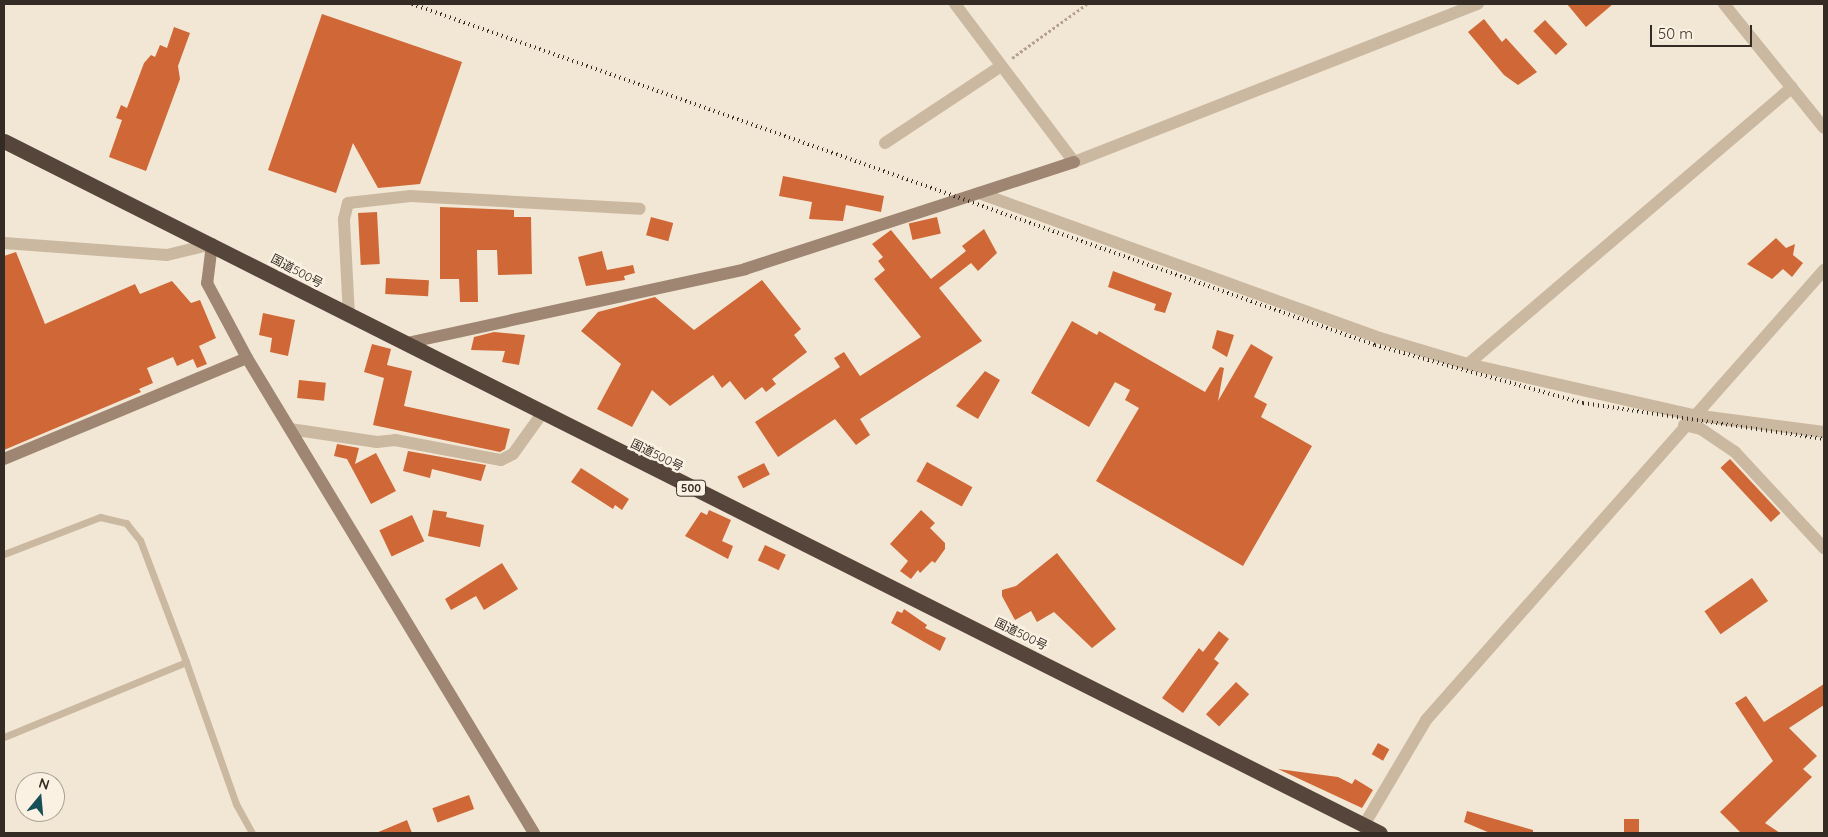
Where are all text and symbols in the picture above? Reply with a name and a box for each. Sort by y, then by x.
scale bar [1653,15,1756,47]
text: 50 m [1658,24,1693,43]
street label: 国道500号 [269,251,325,291]
street label: 国道500号 [628,436,686,474]
road number: 500 [676,479,706,496]
street label: 国道500号 [992,615,1050,653]
north arrow [15,772,65,822]
text: N [37,773,52,794]

